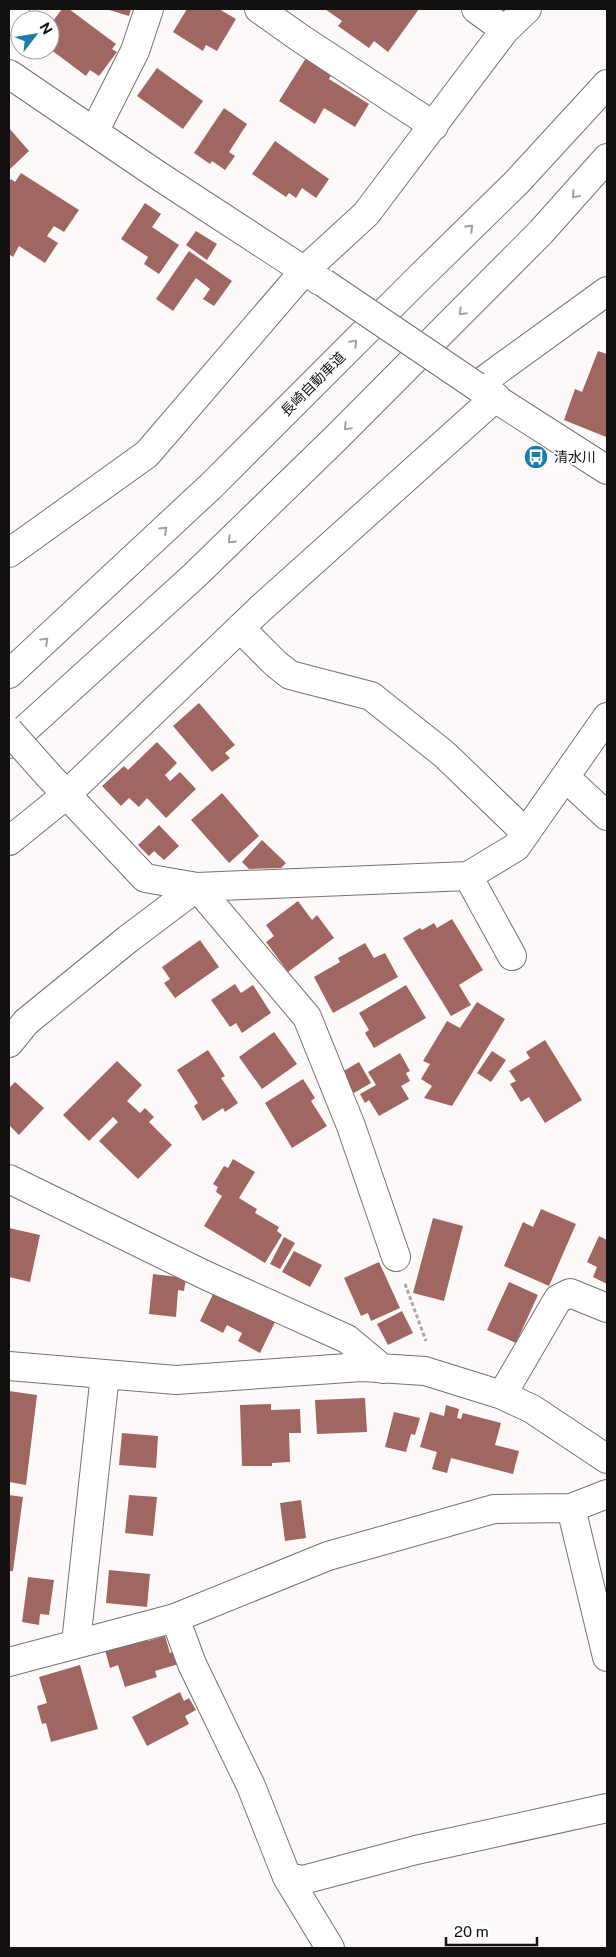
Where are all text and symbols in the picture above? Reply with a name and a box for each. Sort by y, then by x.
north arrow [10,10,60,60]
text: N [36,19,56,37]
one-way arrow [571,189,580,198]
one-way arrow [464,225,473,234]
one-way arrow [459,306,468,315]
one-way arrow [348,339,357,348]
street label: 長崎自動車道 [278,349,348,419]
one-way arrow [344,421,353,430]
bus stop icon: 清水川 [523,444,549,470]
place label: 清水川 [554,449,596,465]
one-way arrow [158,527,167,536]
one-way arrow [228,534,237,543]
one-way arrow [39,638,48,647]
scale bar [446,1914,537,1946]
text: 20 m [454,1923,489,1940]

